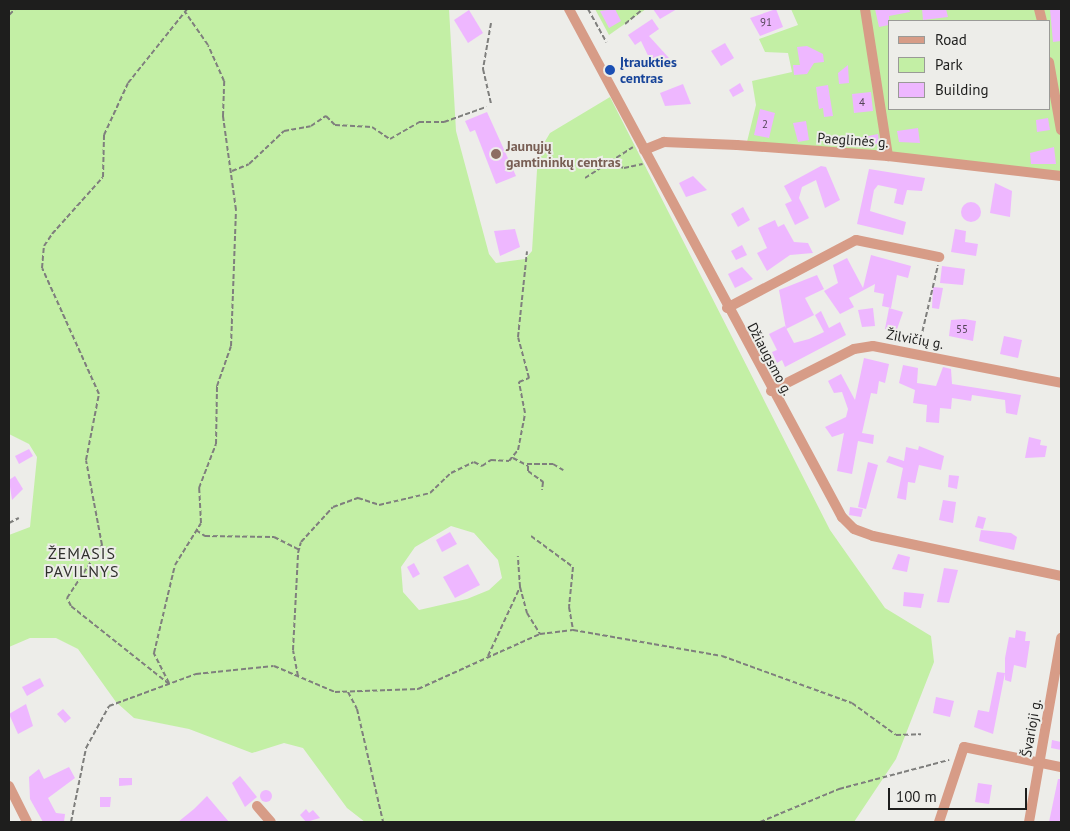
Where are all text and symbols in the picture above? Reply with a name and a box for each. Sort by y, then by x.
house number: 91 [760,15,772,29]
legend [888,20,1050,110]
text: Road [935,30,967,49]
place label: Įtraukties centras [620,54,677,86]
text: Park [935,55,963,74]
marker: Įtraukties centras [604,64,616,76]
text: Building [935,80,989,99]
house number: 4 [859,95,865,109]
house number: 2 [762,117,768,131]
street label: Paeglinės g. [817,129,889,151]
place label: Jaunųjų gamtininkų centras [506,138,621,170]
marker: Jaunųjų gamtininkų centras [490,148,502,160]
street label: Džiaugsmo g. [744,320,796,398]
house number: 55 [956,322,968,336]
street label: Žilvičių g. [885,326,945,352]
district label: ŽEMASIS PAVILNYS [44,543,120,581]
street label: Švarioji g. [1018,698,1044,758]
scale bar [890,778,1029,810]
text: 100 m [896,787,937,806]

